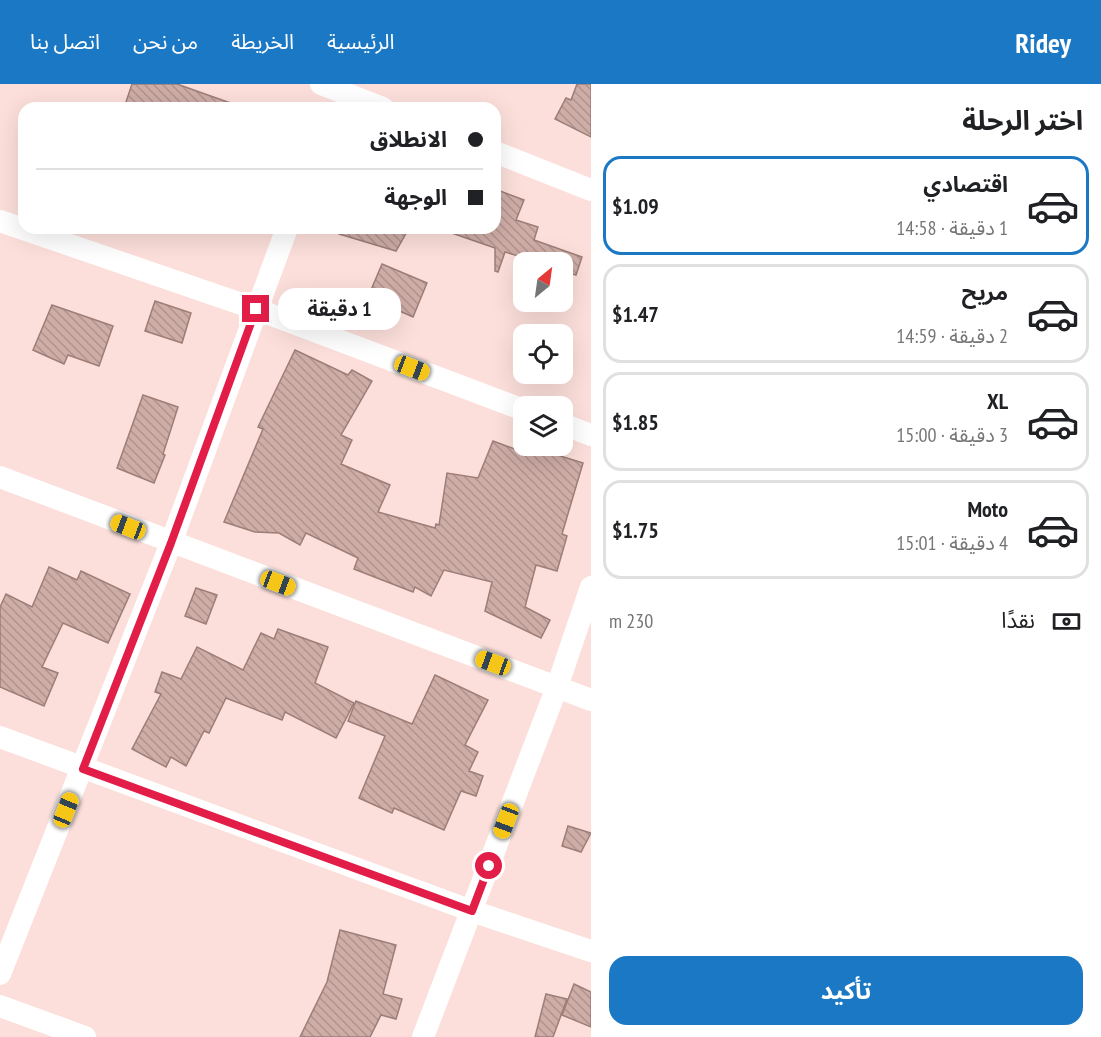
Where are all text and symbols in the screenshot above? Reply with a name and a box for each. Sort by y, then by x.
text: Ridey [1015,24,1071,61]
text: اتصل بنا [30,28,100,55]
text: من نحن [133,28,198,55]
text: الخريطة [231,28,294,55]
text: الرئيسية [327,28,395,55]
text: اختر الرحلة [962,103,1083,137]
text: الانطلاق [370,125,447,153]
text: اقتصادي [923,170,1008,198]
icon: car [1026,179,1080,233]
text: الوجهة [384,183,447,211]
text: $1.09 [612,192,659,220]
text: 1 دقيقة · 14:58 [896,215,1008,241]
north arrow [513,252,573,312]
map controls [513,252,573,456]
text: مريح [962,278,1008,306]
icon: car [1026,287,1080,341]
callout: 1 دقيقة [277,288,400,330]
route end [242,295,269,322]
text: 1 دقيقة [308,296,371,322]
text: $1.47 [612,300,659,328]
text: 2 دقيقة · 14:59 [896,323,1008,349]
button: locate [513,324,573,384]
car [392,353,432,383]
text: XL [987,387,1008,415]
icon: car [1026,395,1080,449]
button: layers [513,396,573,456]
text: $1.85 [612,408,659,436]
text: 3 دقيقة · 15:00 [896,422,1008,448]
text: Moto [967,495,1008,523]
icon: car [1026,503,1080,557]
car [108,512,148,542]
text: $1.75 [612,516,659,544]
text: 4 دقيقة · 15:01 [896,530,1008,556]
car [258,568,298,598]
icon: cash [1050,605,1083,638]
text: نقدًا [1001,606,1035,634]
text: 230 m [609,608,653,634]
car [473,648,513,678]
car [51,790,81,830]
car [491,801,521,841]
route start [475,852,502,879]
button: تأكيد [609,956,1083,1025]

